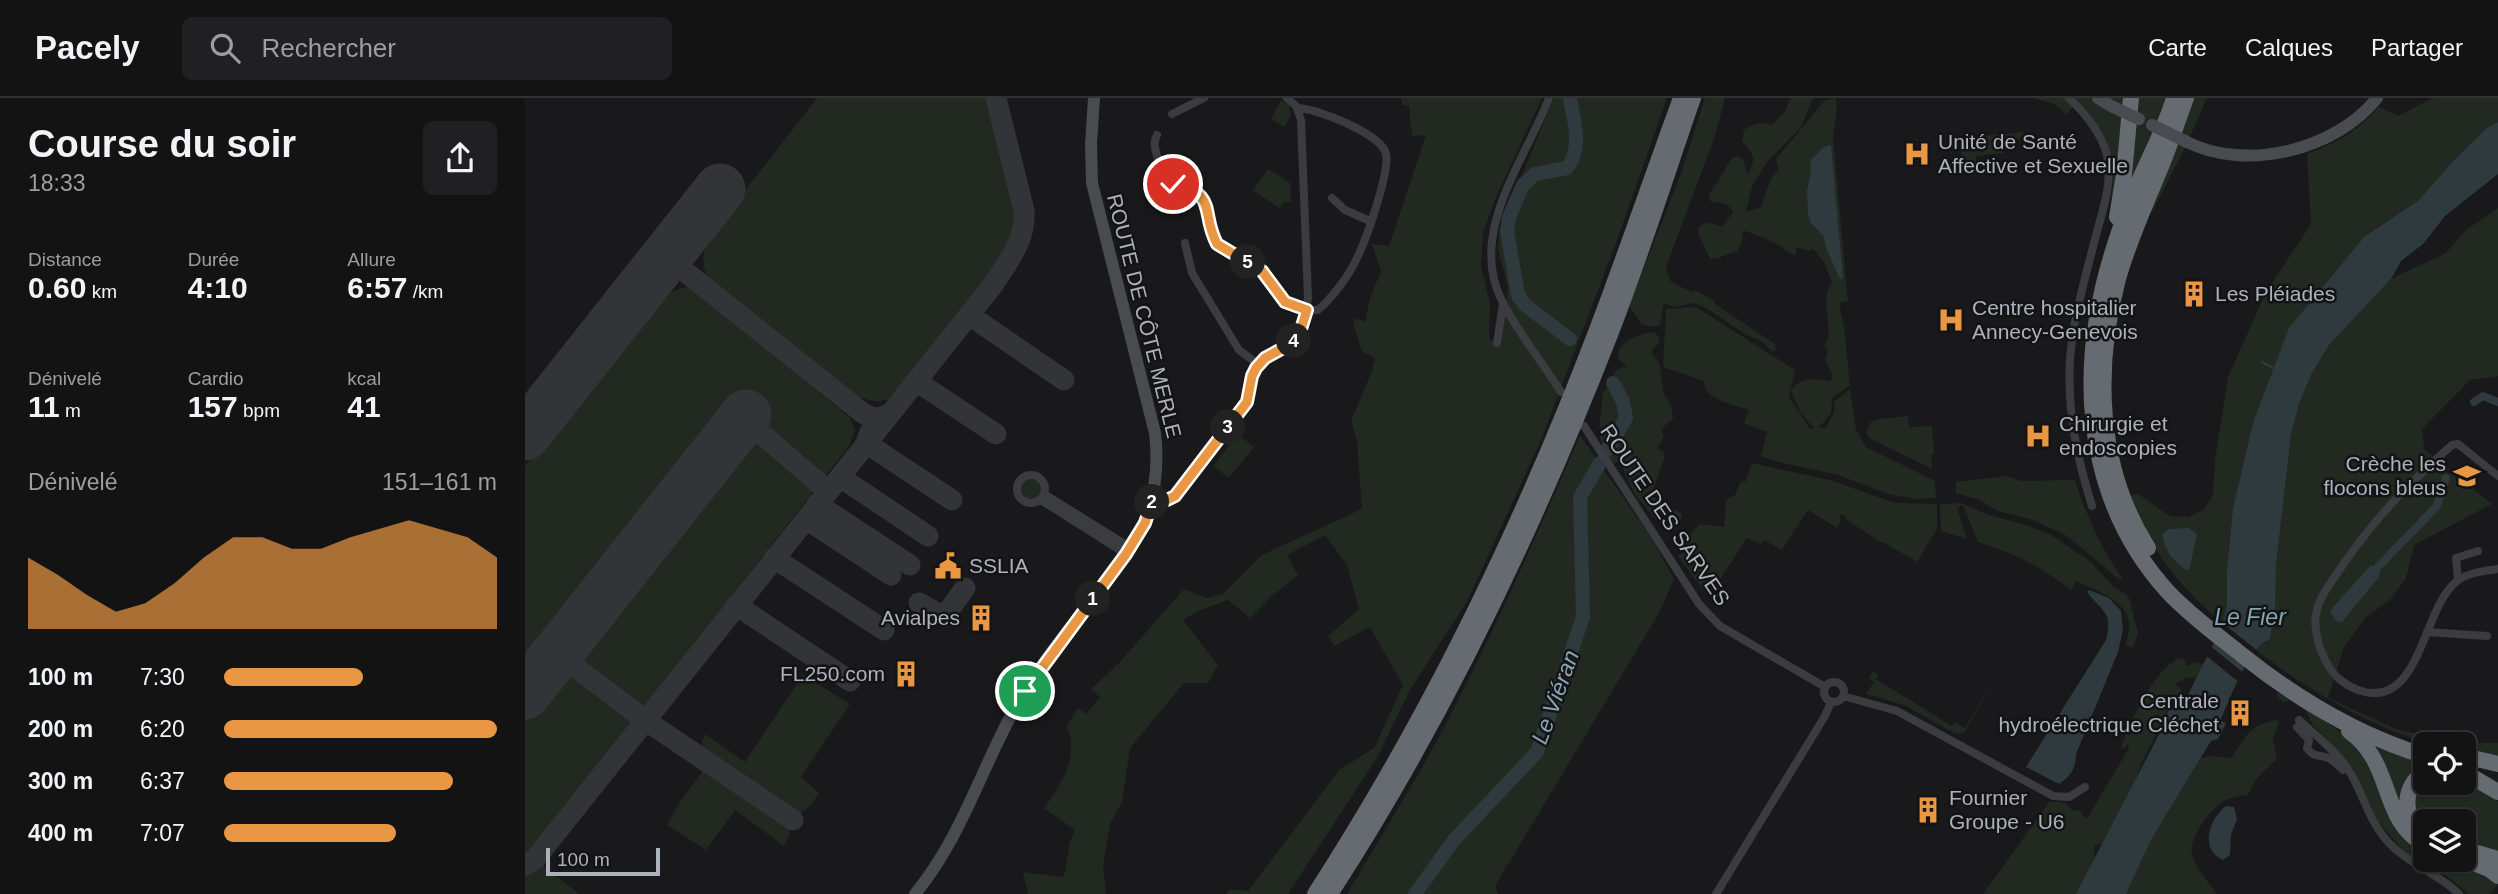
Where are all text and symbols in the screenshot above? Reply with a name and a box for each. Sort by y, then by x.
search box [182,17,672,80]
text: Pacely [35,29,140,66]
icon: search [206,29,244,67]
text: Rechercher [262,33,396,63]
text: Carte [2148,34,2207,61]
text: Calques [2245,34,2333,61]
text: Partager [2371,34,2463,61]
button: share [423,121,497,195]
text: Course du soir [28,123,296,165]
place label: Unité de Santé Affective et Sexuelle [1938,130,2128,177]
hospital icon: Unité de Santé Affective et Sexuelle [1902,139,1932,169]
pin [1143,154,1203,214]
icon: check [1154,165,1192,203]
text: 18:33 [28,170,86,196]
street label: ROUTE DE CÔTE MERLE [1103,191,1186,440]
pin: 5 [1231,244,1265,280]
text: Distance [28,249,102,270]
text: Durée [188,249,239,270]
text: Allure [347,249,396,270]
text: 5 [1242,251,1253,272]
text: 0.60 [28,271,86,304]
text: 4:10 [188,271,248,304]
text: 6:57 [347,271,407,304]
building icon: Les Pléiades [2179,279,2209,309]
text: km [86,281,117,302]
text: /km [407,281,443,302]
place label: Les Pléiades [2215,282,2335,305]
place label: Centre hospitalier Annecy-Genevois [1972,296,2138,343]
hospital icon: Centre hospitalier Annecy-Genevois [1936,305,1966,335]
pin: 4 [1277,324,1311,358]
text: 4 [1288,330,1299,351]
text: Dénivelé [28,368,102,389]
text: Cardio [188,368,244,389]
text: kcal [347,368,381,389]
text: 11 [28,390,60,423]
text: 157 [188,390,238,423]
text: 41 [347,390,381,423]
text: m [60,400,81,421]
text: bpm [238,400,280,421]
pin: 3 [1211,410,1245,444]
place label: Chirurgie et endoscopies [2059,412,2177,459]
text: 3 [1222,416,1233,437]
street label: ROUTE DES SARVES [1596,420,1735,610]
hospital icon: Chirurgie et endoscopies [2023,421,2053,451]
place label: Crèche les flocons bleus [2323,452,2446,499]
school or university icon: Crèche les flocons bleus [2452,461,2482,491]
text: Dénivelé [28,469,118,495]
text: 151–161 m [382,469,497,495]
pin: 2 [1135,484,1169,520]
text: 2 [1146,491,1157,512]
public building icon: SSLIA [933,551,963,581]
place label: SSLIA [969,554,1029,577]
pin: 1 [1075,582,1111,616]
text: 1 [1087,588,1098,609]
building icon: Avialpes [966,603,996,633]
water label: Le Fier [2214,604,2287,630]
place label: Avialpes [881,606,960,629]
water label: Le Viéran [1526,646,1584,748]
building icon: FL250.com [891,659,921,689]
pin [995,661,1055,721]
place label: FL250.com [780,662,885,685]
text: 100 m [28,664,93,690]
text: 7:30 [140,664,185,690]
icon: arrive [1006,672,1044,710]
place label: Centrale hydroélectrique Cléchet [1998,689,2219,736]
building icon: Centrale hydroélectrique Cléchet [2225,698,2255,728]
text: 200 m [28,716,93,742]
text: 6:20 [140,716,185,742]
map controls [2413,732,2476,872]
button: locate [2413,732,2476,795]
text: 300 m [28,768,93,794]
text: 6:37 [140,768,185,794]
place label: Fournier Groupe - U6 [1949,786,2065,833]
building icon: Fournier Groupe - U6 [1913,795,1943,825]
button: layers [2413,809,2476,872]
text: 400 m [28,820,93,846]
text: 7:07 [140,820,185,846]
scale bar [546,845,660,877]
text: 100 m [557,849,610,870]

